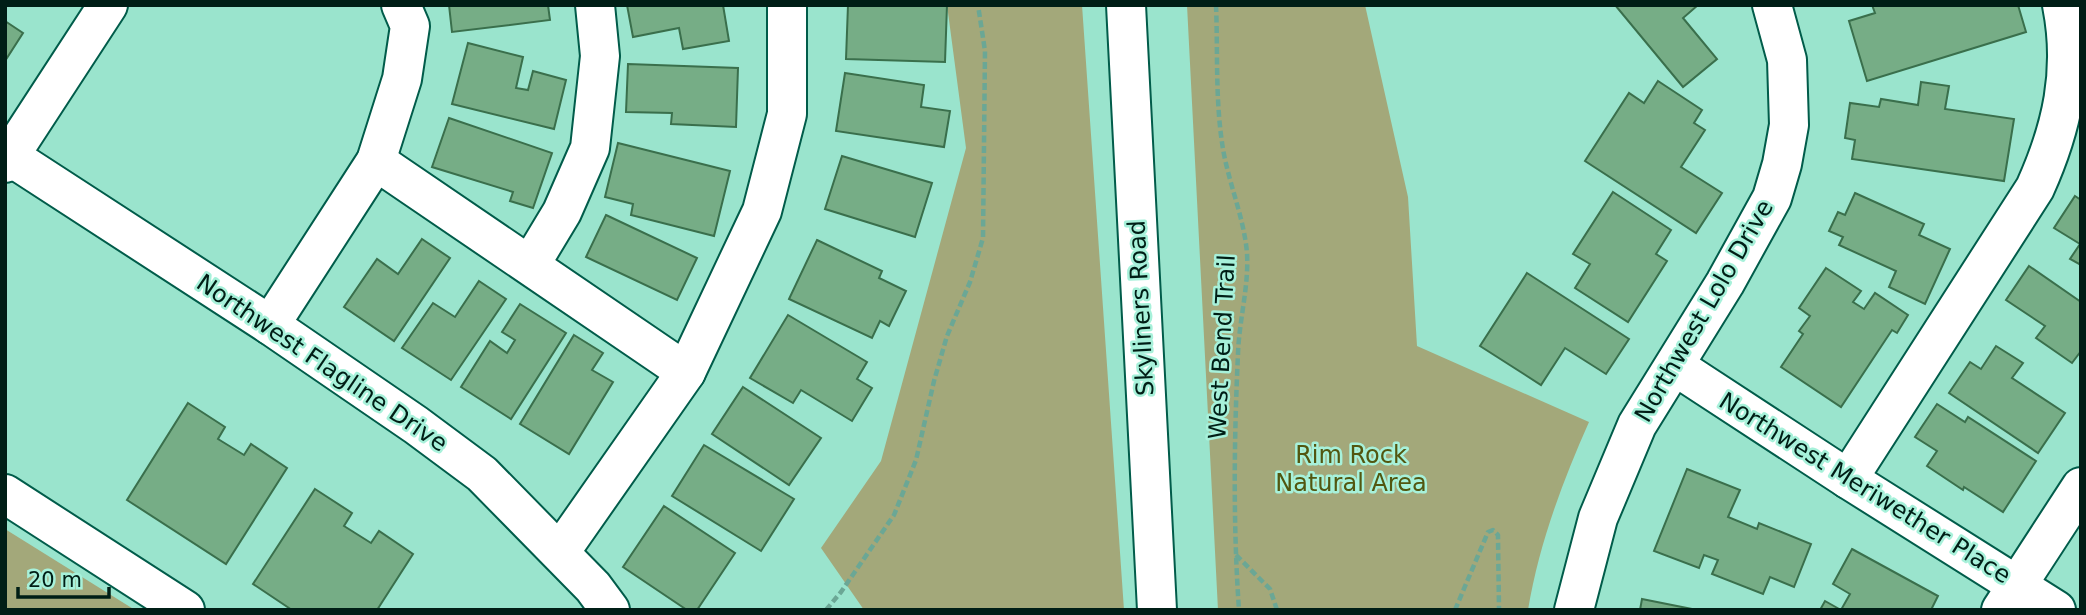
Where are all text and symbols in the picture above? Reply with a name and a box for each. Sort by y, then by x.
street label: Northwest Lolo Drive [1629,195,1779,427]
street label: Skyliners Road [1122,219,1160,397]
street label: West Bend Trail [1203,254,1241,440]
street label: Northwest Flagline Drive [191,269,453,457]
street label: Northwest Meriwether Place [1714,387,2016,589]
park label: Rim Rock Natural Area [1275,441,1427,497]
scale bar [18,556,108,600]
text: 20 m [28,568,82,592]

